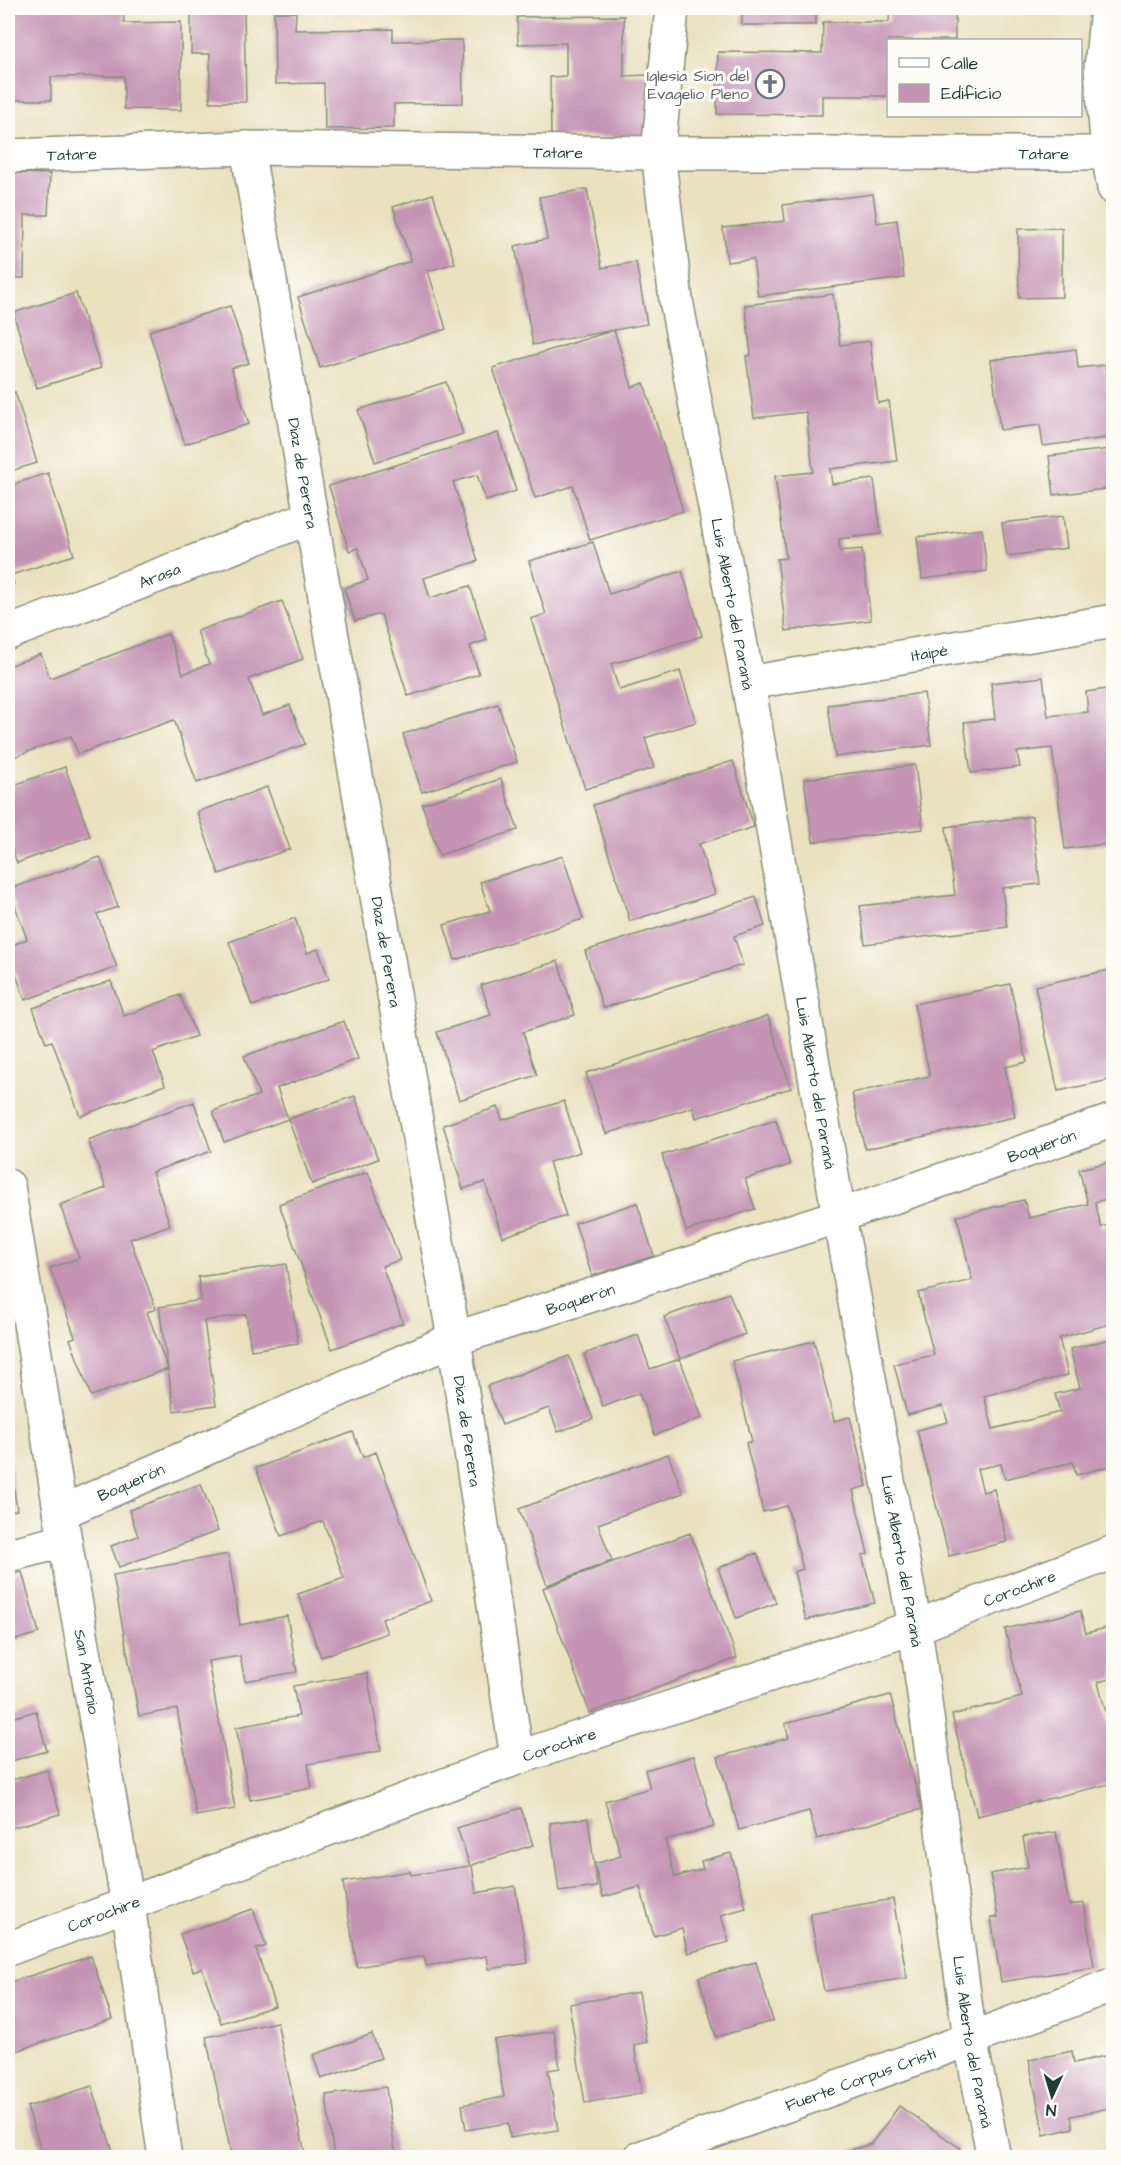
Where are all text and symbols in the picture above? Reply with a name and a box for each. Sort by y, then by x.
legend [887,39,1082,117]
text: Calle [941,51,979,76]
place label: Iglesia Sion del Evagelio Pleno [647,65,749,106]
church icon: Iglesia Sion del Evagelio Pleno [754,68,786,100]
text: Edificio [941,81,1001,106]
street label: Tatare [533,141,583,164]
street label: Tatare [47,143,98,167]
street label: Tatare [1019,143,1069,165]
street label: Diaz de Perera [282,416,323,530]
street label: Luis Alberto del Paraná [705,516,759,692]
street label: Arasa [135,558,184,594]
street label: Itaipé [909,639,950,667]
street label: Diaz de Perera [365,895,406,1009]
street label: Luis Alberto del Paraná [790,995,841,1171]
street label: Boquerón [1004,1124,1079,1168]
street label: Boquerón [543,1278,618,1321]
street label: Diaz de Perera [448,1374,486,1488]
street label: Boquerón [94,1458,168,1507]
street label: Luis Alberto del Paraná [875,1473,928,1648]
street label: Corochire [980,1565,1059,1612]
street label: San Antonio [68,1627,105,1716]
street label: Corochire [520,1723,599,1767]
street label: Corochire [64,1890,144,1938]
street label: Luis Alberto del Paraná [947,1954,998,2130]
street label: Fuerte Corpus Cristi [782,2042,939,2117]
north arrow [1022,2066,1082,2126]
text: N [1045,2099,1057,2121]

